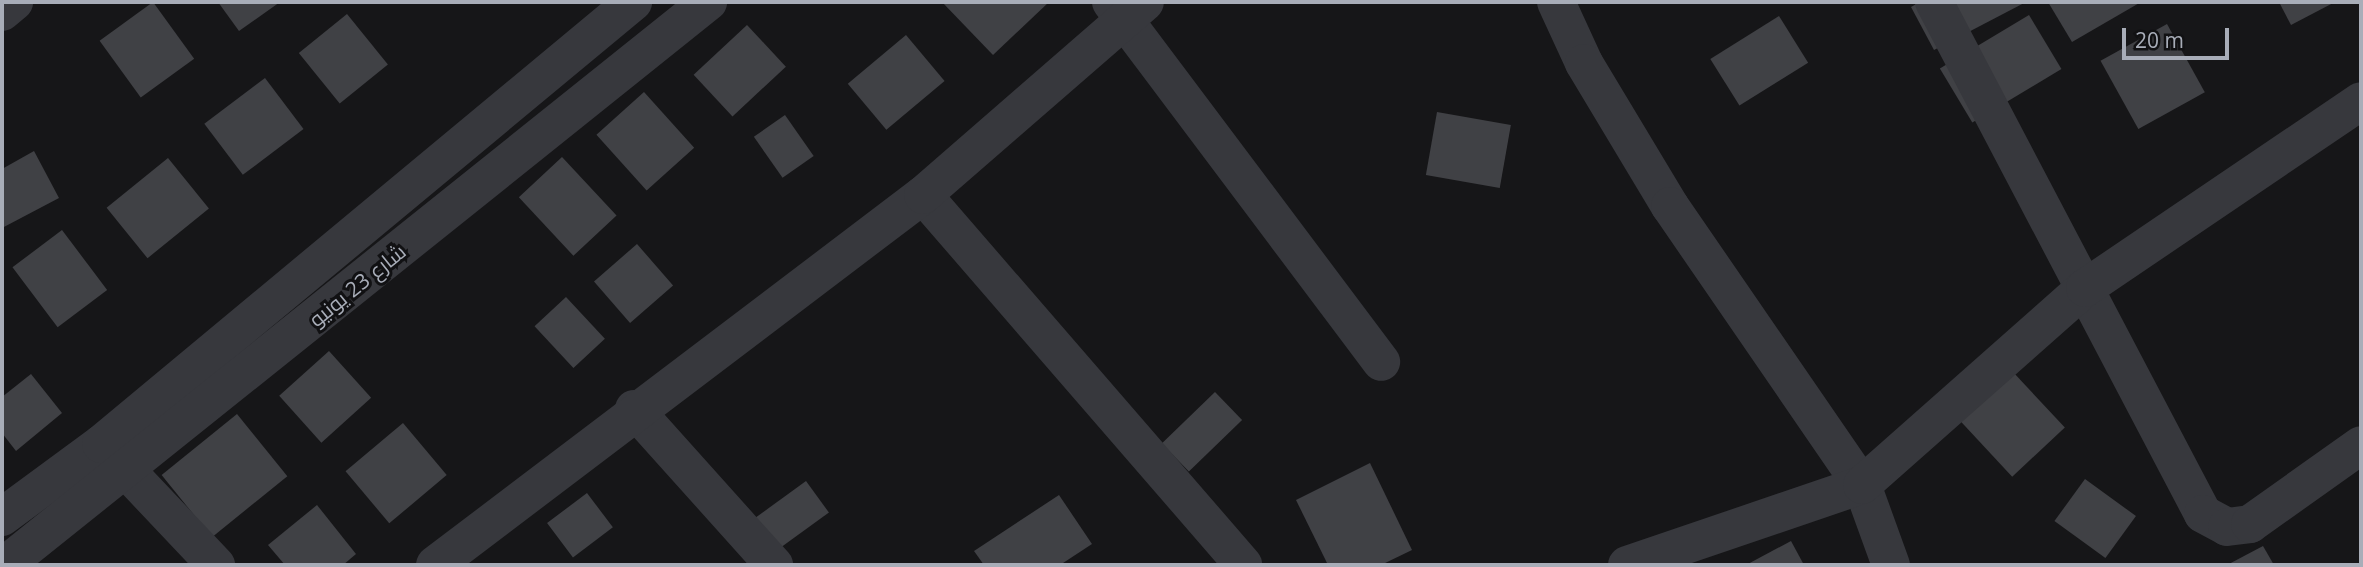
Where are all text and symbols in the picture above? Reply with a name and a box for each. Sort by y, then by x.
scale bar [2125,14,2232,58]
text: 20 m [2135,26,2184,54]
street label: شارع 23 يونيو [304,238,410,332]

